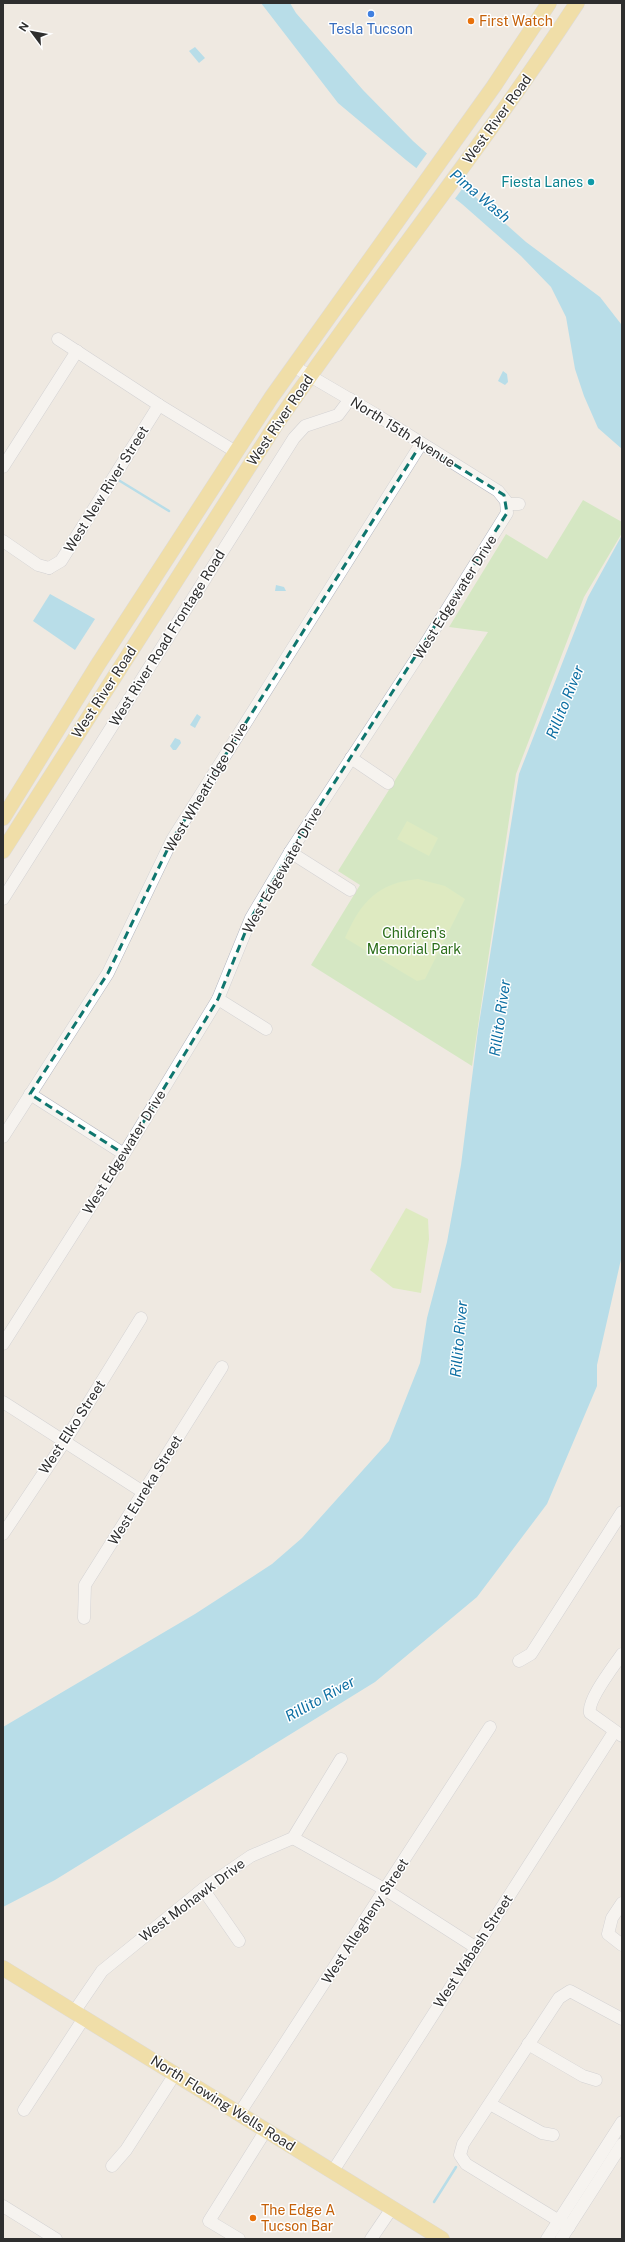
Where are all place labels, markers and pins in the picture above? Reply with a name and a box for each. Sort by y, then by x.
marker: Tesla Tucson [366,9,376,19]
place label: First Watch [479,13,553,29]
marker: First Watch [466,16,476,26]
place label: Tesla Tucson [329,21,413,37]
place label: Fiesta Lanes [501,174,583,190]
marker: Fiesta Lanes [586,177,596,187]
place label: The Edge A Tucson Bar [261,2202,335,2234]
marker: The Edge A Tucson Bar [248,2213,258,2223]

